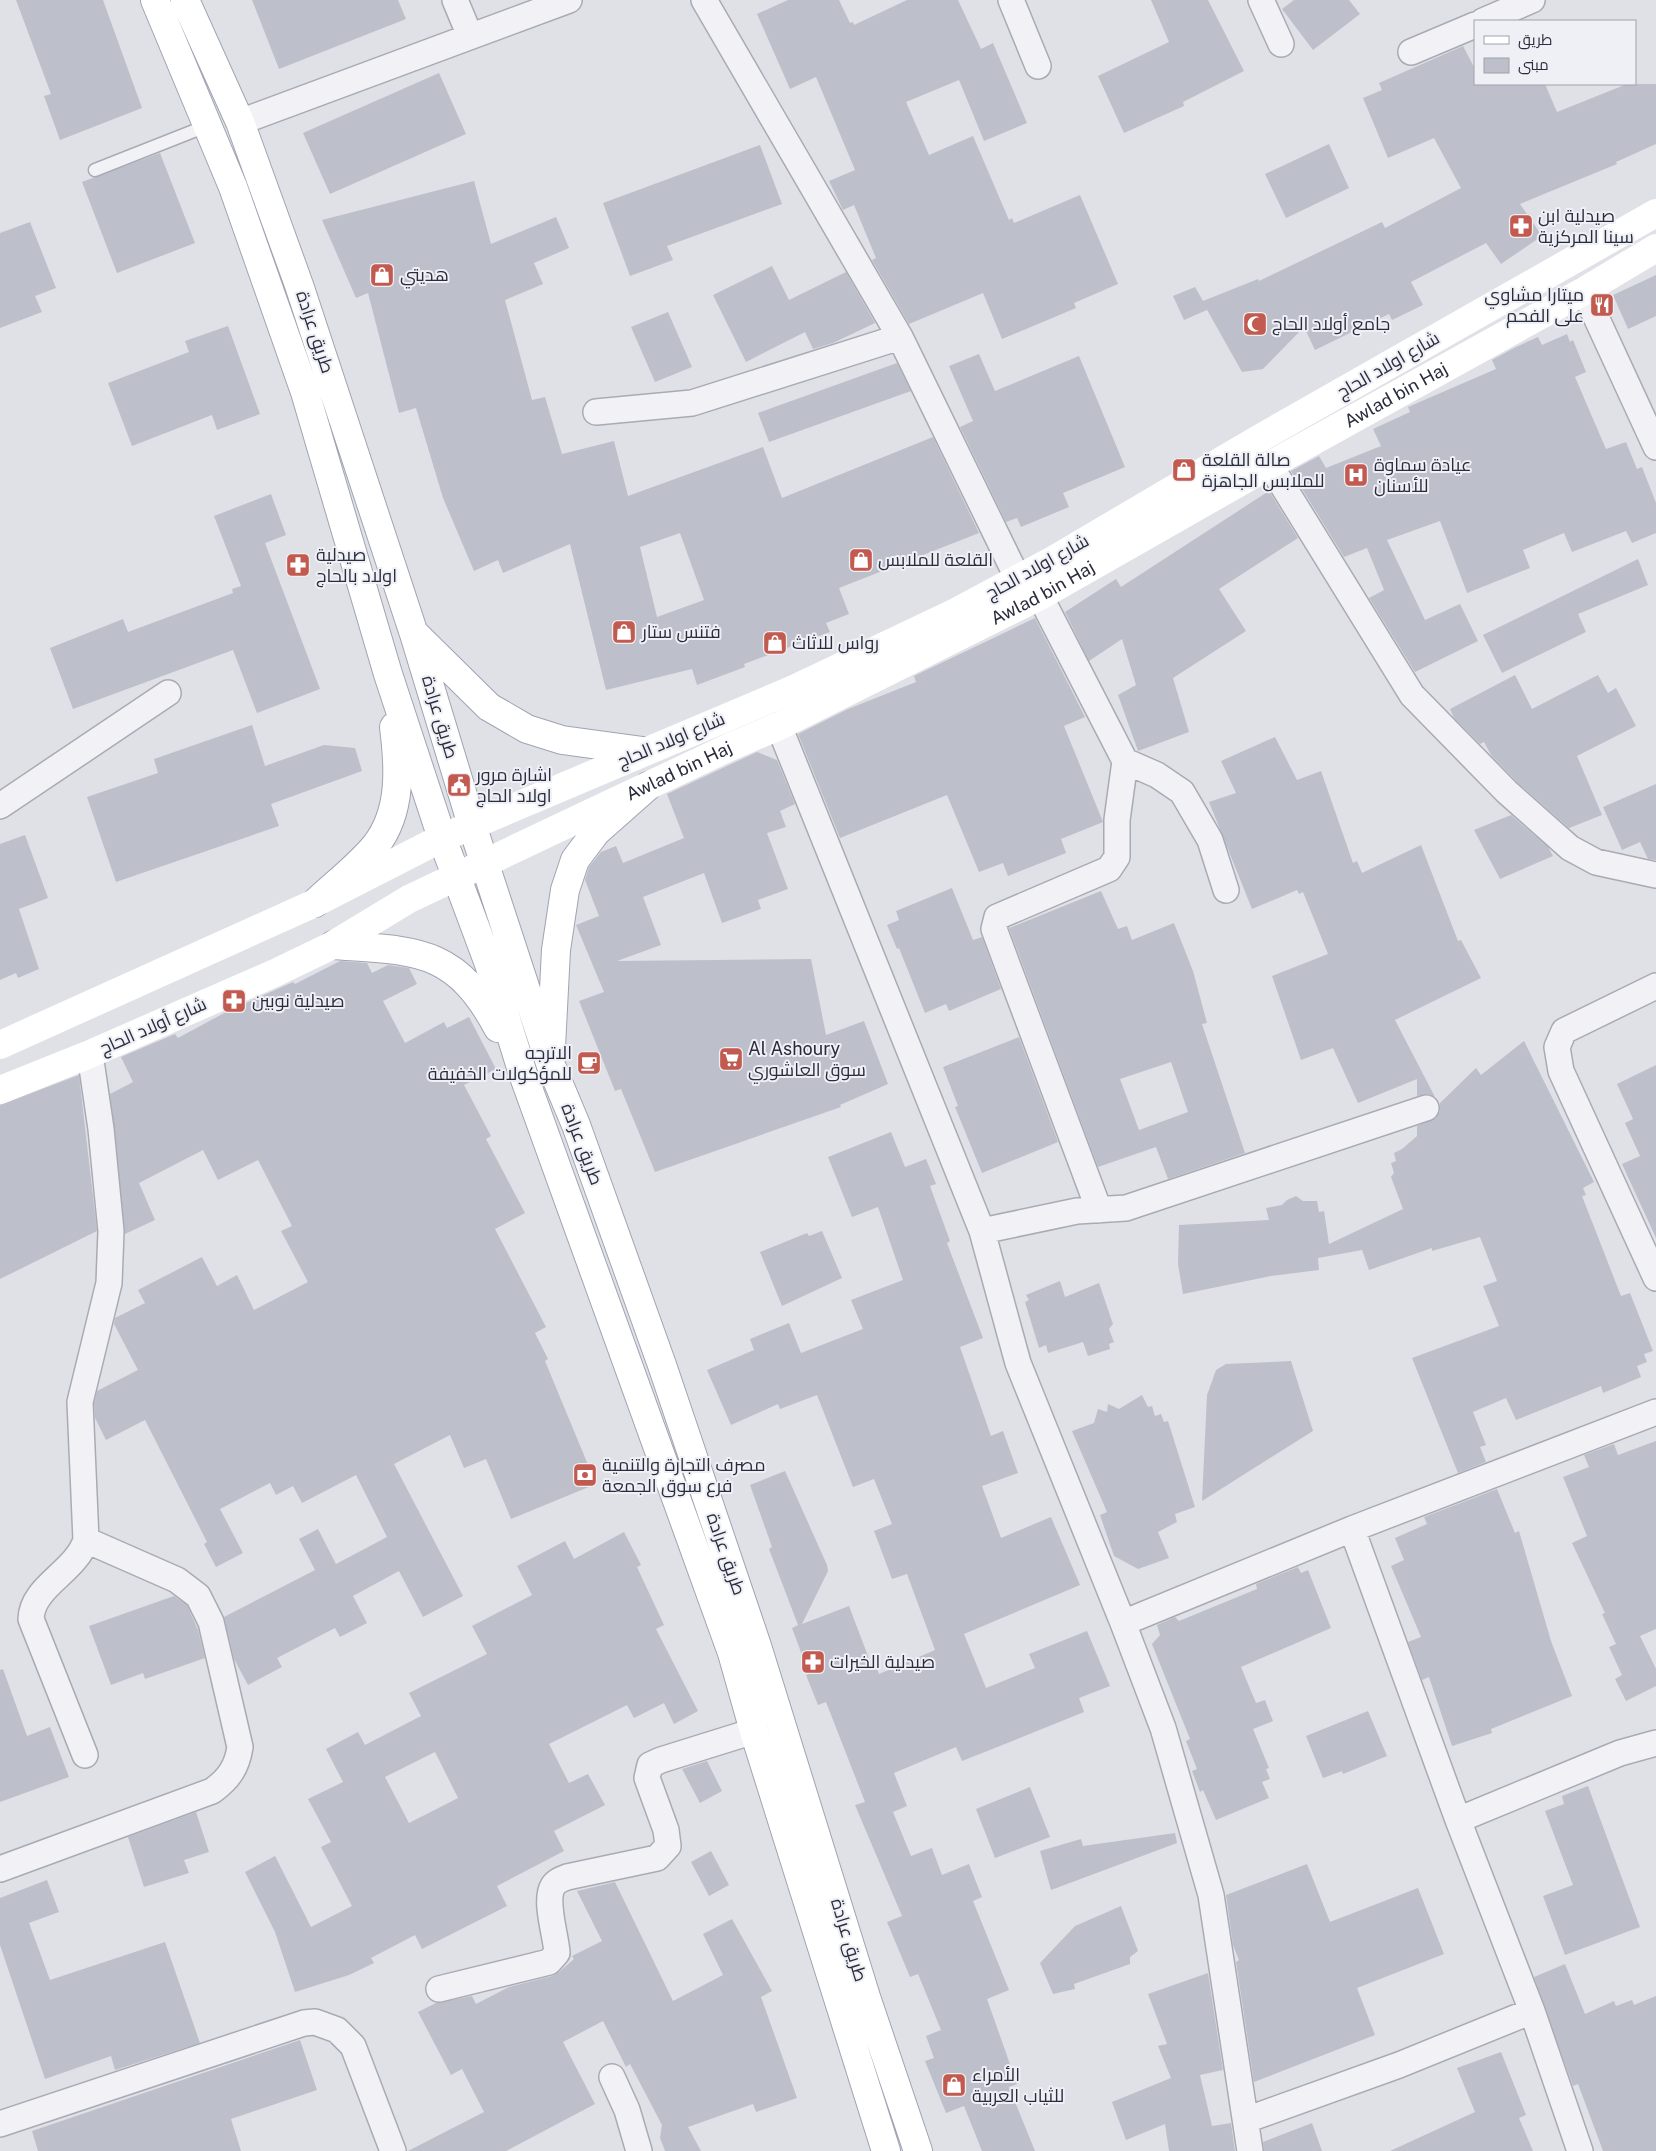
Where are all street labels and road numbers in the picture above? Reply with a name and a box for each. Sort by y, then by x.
street label: طريق عرادة [290,288,339,376]
street label: شارع اولاد الحاج [1333,327,1444,404]
street label: Awlad bin Haj [1341,358,1451,432]
street label: شارع اولاد الحاج [981,530,1093,605]
street label: Awlad bin Haj [987,556,1098,629]
street label: طريق عرادة [416,673,463,761]
street label: شارع اولاد الحاج [614,707,729,774]
street label: Awlad bin Haj [623,737,735,805]
street label: شارع أولاد الحاج [96,993,210,1060]
street label: طريق عرادة [555,1100,608,1188]
street label: طريق عرادة [701,1510,750,1598]
street label: طريق عرادة [825,1896,872,1984]

